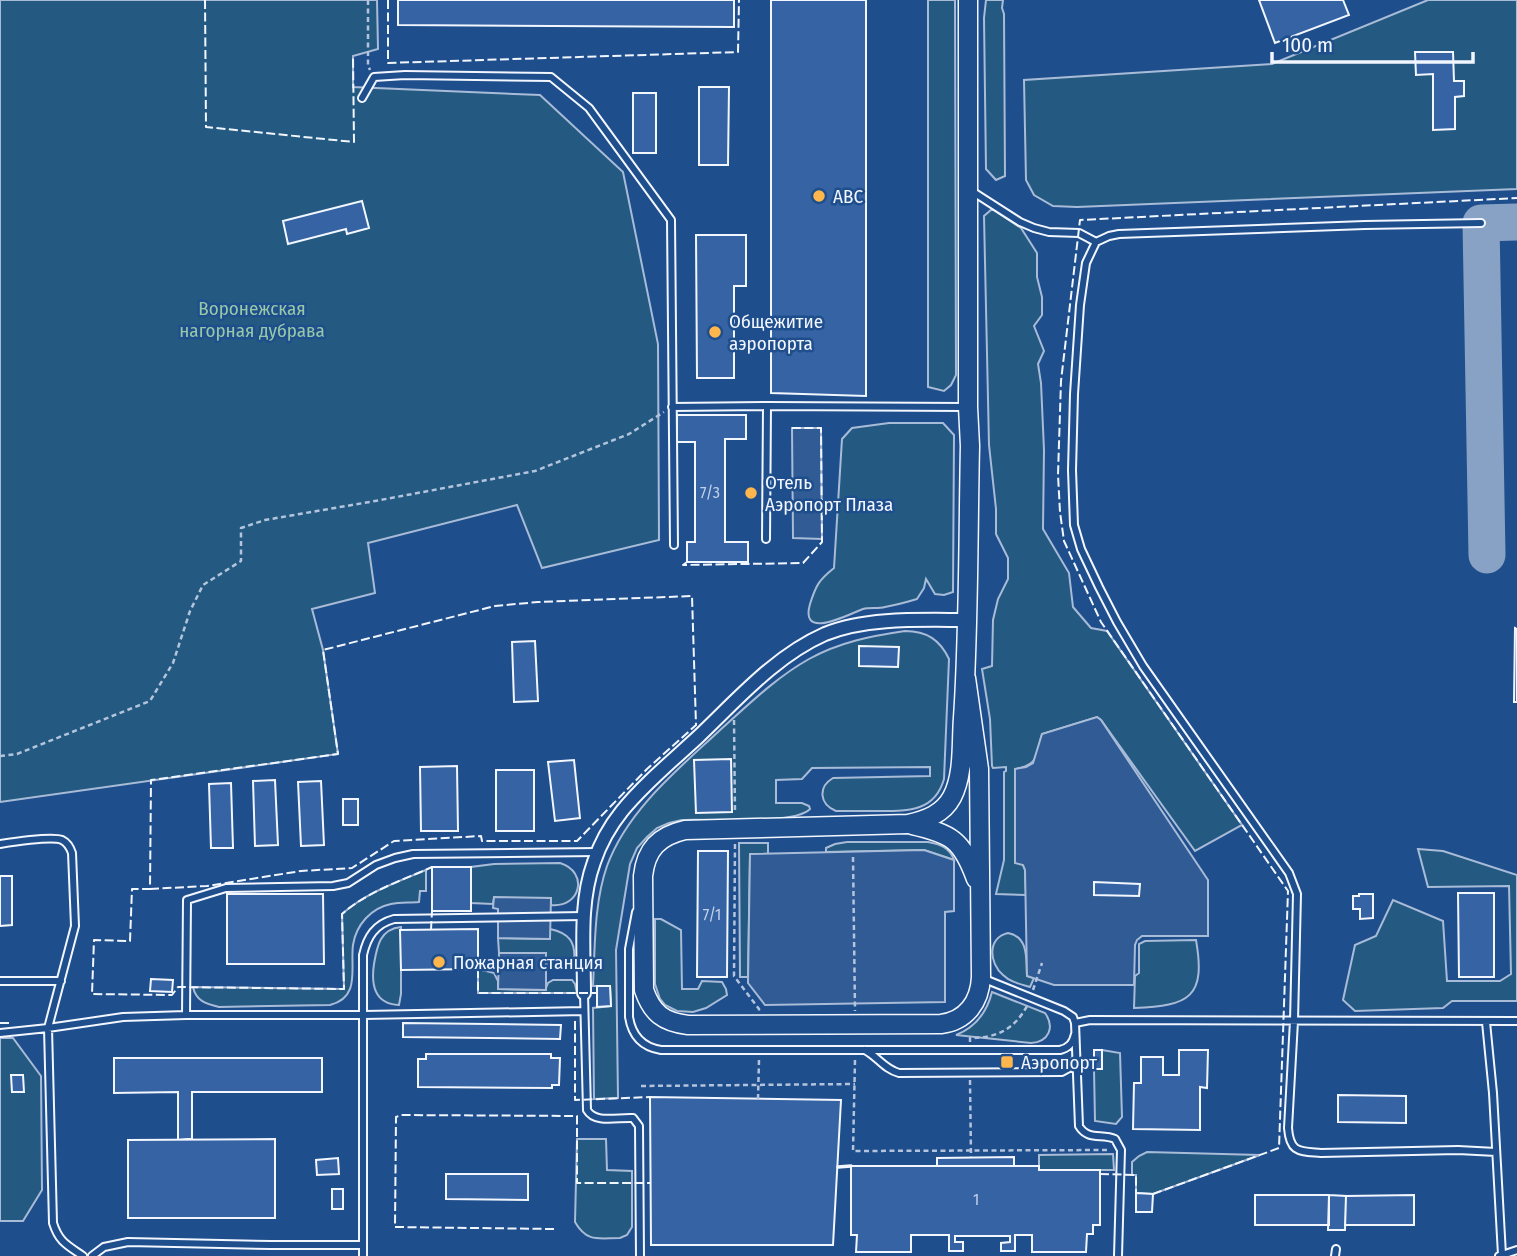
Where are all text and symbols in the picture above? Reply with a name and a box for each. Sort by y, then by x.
scale bar [1272,21,1473,65]
text: 100 m [1282,32,1333,58]
place label: ABC [833,185,863,208]
marker: ABC [811,188,827,204]
park label: Воронежская нагорная дубрава [179,297,325,342]
place label: Общежитие аэропорта [729,310,823,355]
marker: Общежитие аэропорта [707,324,723,340]
place label: Отель Аэропорт Плаза [765,471,893,516]
house number: 7/3 [700,483,720,502]
marker: Отель Аэропорт Плаза [743,485,759,501]
house number: 7/1 [703,905,721,924]
place label: Пожарная станция [453,951,603,974]
marker: Пожарная станция [431,954,447,970]
place label: Аэропорт [1021,1051,1097,1074]
marker: Аэропорт [999,1054,1015,1070]
house number: 1 [973,1190,979,1209]

